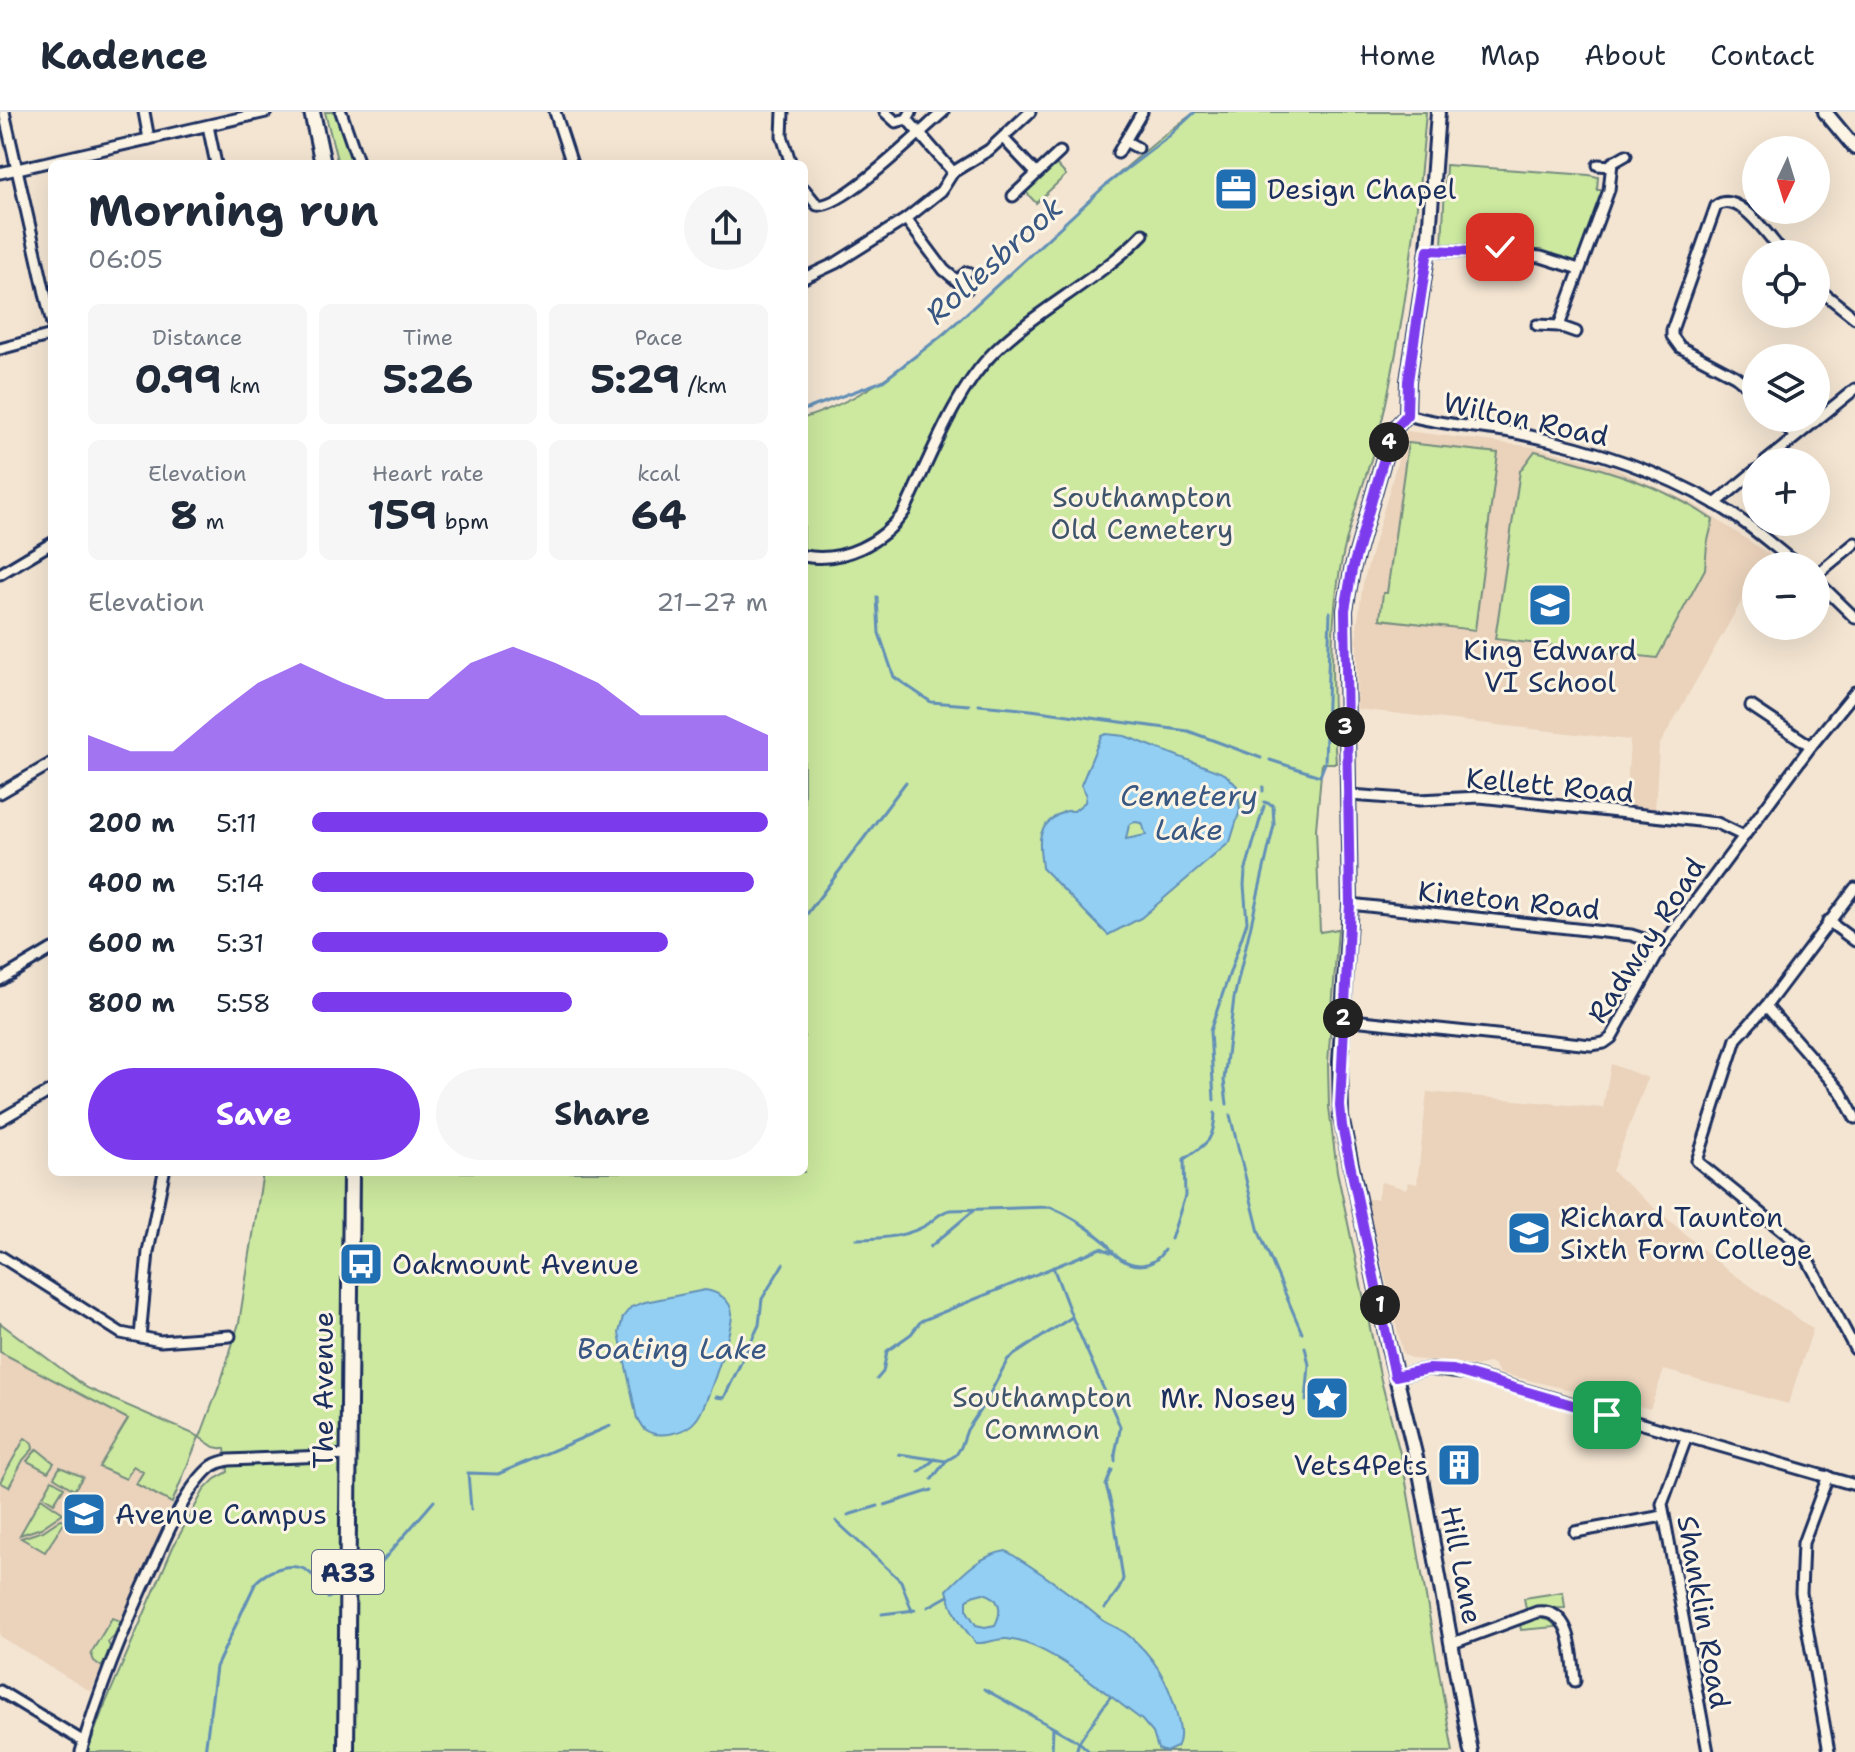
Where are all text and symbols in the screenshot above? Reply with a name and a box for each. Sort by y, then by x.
text: Kadence [40,30,208,81]
text: Home [1359,36,1436,74]
text: Map [1480,36,1540,74]
text: About [1584,36,1666,74]
text: Contact [1710,36,1815,74]
north arrow [1742,136,1830,224]
map controls [1742,136,1830,640]
office icon: Design Chapel [1212,165,1260,213]
place label: Design Chapel [1267,170,1457,208]
text: Morning run [88,181,379,240]
button: share [684,186,768,270]
water label: Rollesbrook [916,187,1072,333]
pin [1466,213,1534,281]
icon: check [1478,225,1522,269]
button: locate [1742,240,1830,328]
text: 06:05 [88,241,163,276]
text: Distance [152,323,242,352]
text: Time [403,323,453,352]
text: Pace [634,323,683,352]
button: layers [1742,344,1830,432]
text: 0.99 [134,352,222,406]
text: 5:26 [382,352,474,406]
text: 5:29 [590,352,680,406]
text: km [222,371,260,400]
text: /km [680,371,727,400]
street label: Wilton Road [1440,383,1612,455]
pin: 4 [1369,422,1409,462]
text: 4 [1381,427,1397,456]
button: + [1742,448,1830,536]
text: Elevation [148,459,247,488]
text: Heart rate [372,459,484,488]
text: kcal [637,459,680,488]
park label: Southampton Old Cemetery [1051,478,1233,548]
text: 8 [170,488,198,542]
text: 159 [367,488,437,542]
text: 64 [631,488,687,542]
text: m [198,507,225,536]
text: bpm [437,507,489,536]
button: − [1742,552,1830,640]
school or university icon: King Edward VI School [1526,581,1574,629]
text: Elevation [88,584,204,619]
text: 21–27 m [656,584,768,619]
place label: King Edward VI School [1463,631,1637,701]
pin: 3 [1325,707,1365,747]
text: 3 [1337,712,1353,741]
street label: Kellett Road [1464,759,1636,811]
water label: Cemetery Lake [1120,775,1258,850]
text: 200 m [88,805,175,840]
text: 5:11 [216,805,257,840]
street label: Radway Road [1578,850,1714,1030]
text: 400 m [88,865,175,900]
text: 5:14 [216,865,264,900]
street label: Kineton Road [1416,872,1602,928]
text: 600 m [88,925,175,960]
text: 5:31 [216,925,264,960]
text: 800 m [88,985,175,1020]
text: 5:58 [216,985,271,1020]
pin: 2 [1323,998,1363,1038]
text: 2 [1335,1003,1351,1032]
button: Save [88,1068,420,1160]
button: Share [436,1068,768,1160]
place label: Richard Taunton Sixth Form College [1560,1198,1813,1268]
school or university icon: Richard Taunton Sixth Form College [1505,1209,1553,1257]
bus stop icon: Oakmount Avenue [337,1240,385,1288]
place label: Oakmount Avenue [392,1245,639,1283]
pin: 1 [1360,1285,1400,1325]
text: 1 [1375,1290,1385,1319]
street label: The Avenue [304,1311,342,1469]
water label: Boating Lake [577,1328,767,1369]
place icon: Mr. Nosey [1303,1374,1351,1422]
park label: Southampton Common [952,1378,1132,1448]
place label: Mr. Nosey [1160,1379,1296,1417]
pin [1573,1381,1641,1449]
icon: arrive [1585,1393,1629,1437]
building icon: Vets4Pets [1435,1441,1483,1489]
place label: Vets4Pets [1293,1446,1428,1484]
school or university icon: Avenue Campus [60,1490,108,1538]
place label: Avenue Campus [115,1495,327,1533]
street label: Hill Lane [1432,1503,1492,1627]
street label: Shanklin Road [1668,1512,1740,1712]
road number: A33 [312,1550,384,1594]

